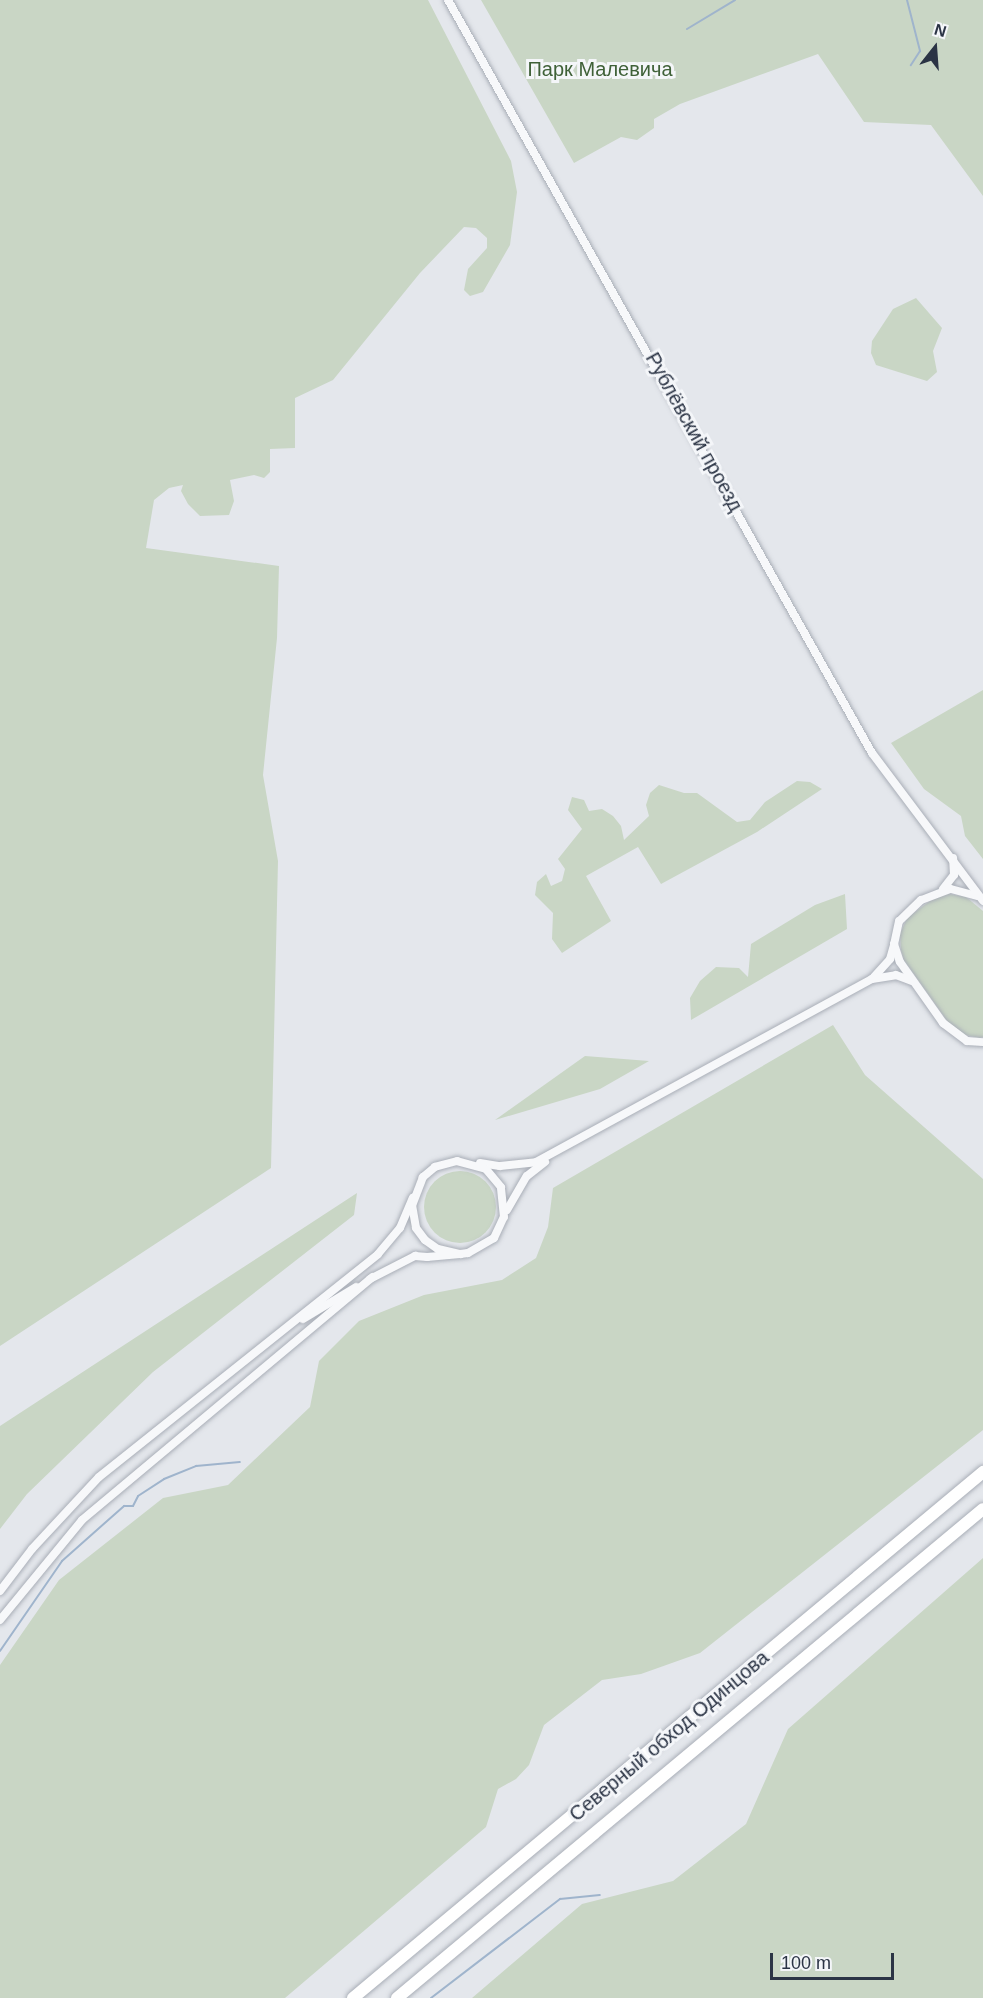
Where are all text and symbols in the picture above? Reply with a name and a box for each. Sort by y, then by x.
north arrow [905,18,965,78]
text: N [932,20,948,40]
park label: Парк Малевича [527,57,673,81]
street label: Рублёвский проезд [640,348,748,516]
street label: Северный обход Одинцова [564,1646,774,1826]
scale bar [773,1941,898,1979]
text: 100 m [781,1953,831,1973]

